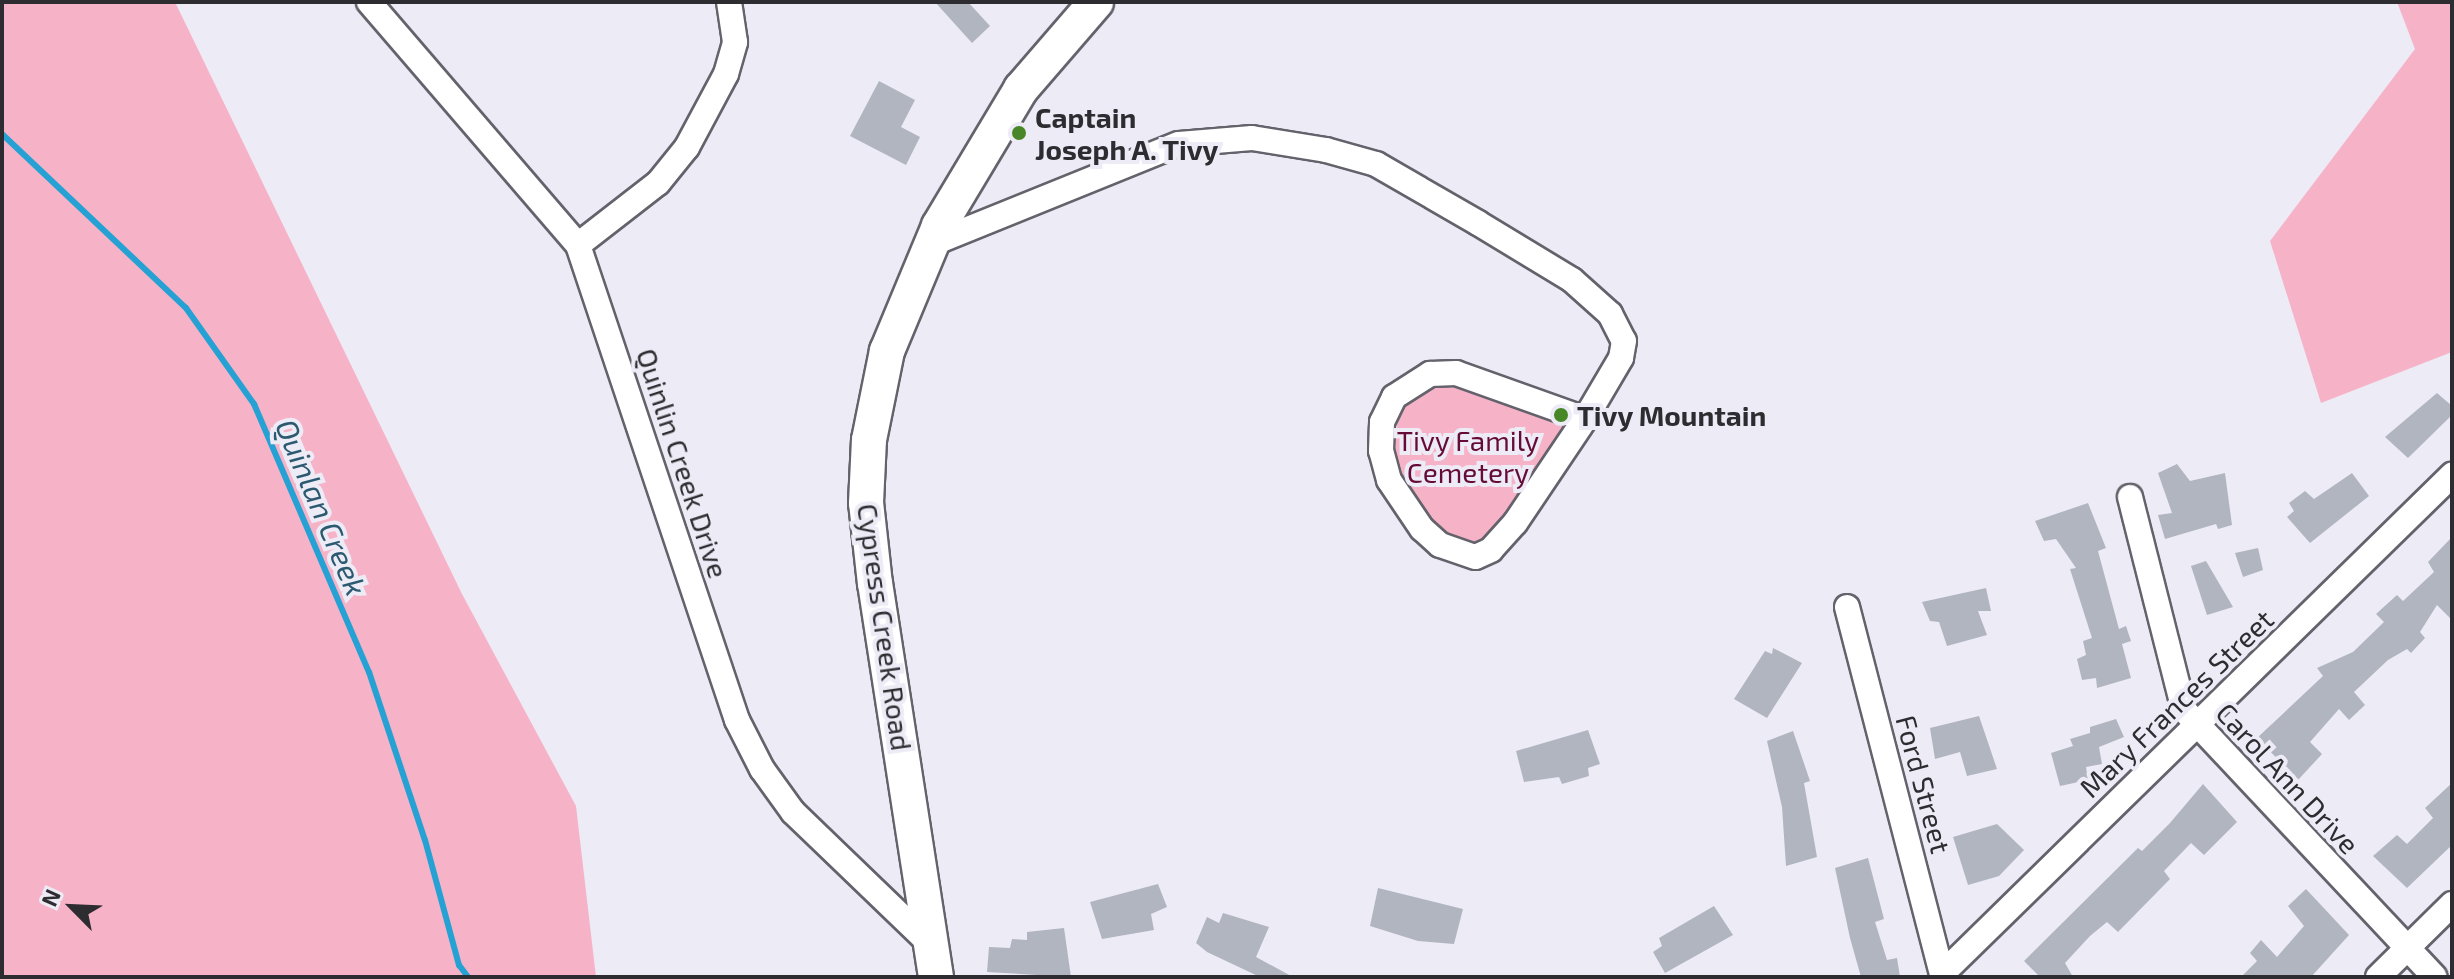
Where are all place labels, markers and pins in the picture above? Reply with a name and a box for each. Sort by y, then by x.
place label: Captain Joseph A. Tivy [1035,100,1220,166]
marker: Captain Joseph A. Tivy [1010,124,1028,142]
place label: Tivy Mountain [1577,398,1767,432]
marker: Tivy Mountain [1552,406,1570,424]

